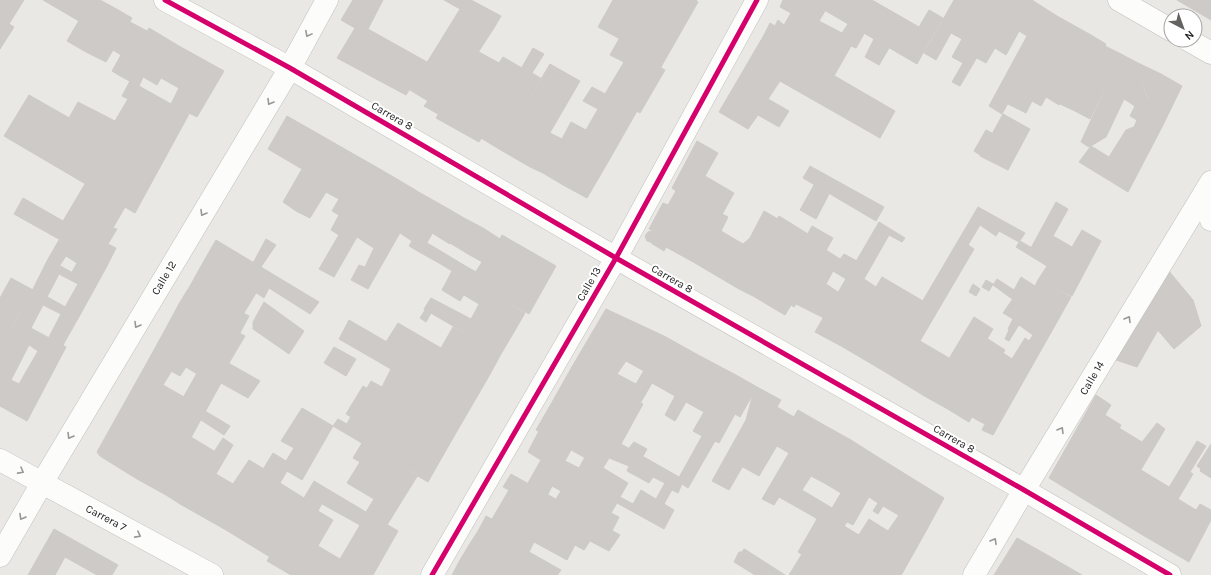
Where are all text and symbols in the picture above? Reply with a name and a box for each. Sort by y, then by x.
north arrow [1163,8,1203,48]
text: N [1182,28,1196,43]
one-way arrow [306,30,313,37]
one-way arrow [267,98,275,105]
street label: Carrera 8 [369,99,415,133]
one-way arrow [201,209,208,216]
street label: Calle 12 [149,259,179,297]
street label: Carrera 8 [649,262,695,296]
street label: Calle 13 [574,265,604,303]
one-way arrow [1124,316,1131,323]
one-way arrow [134,321,141,328]
street label: Calle 14 [1077,359,1107,397]
street label: Carrera 8 [931,422,977,456]
one-way arrow [1056,427,1063,434]
one-way arrow [67,432,74,439]
one-way arrow [17,467,24,474]
street label: Carrera 7 [83,502,129,534]
one-way arrow [20,513,27,520]
one-way arrow [134,530,141,538]
one-way arrow [989,538,997,545]

